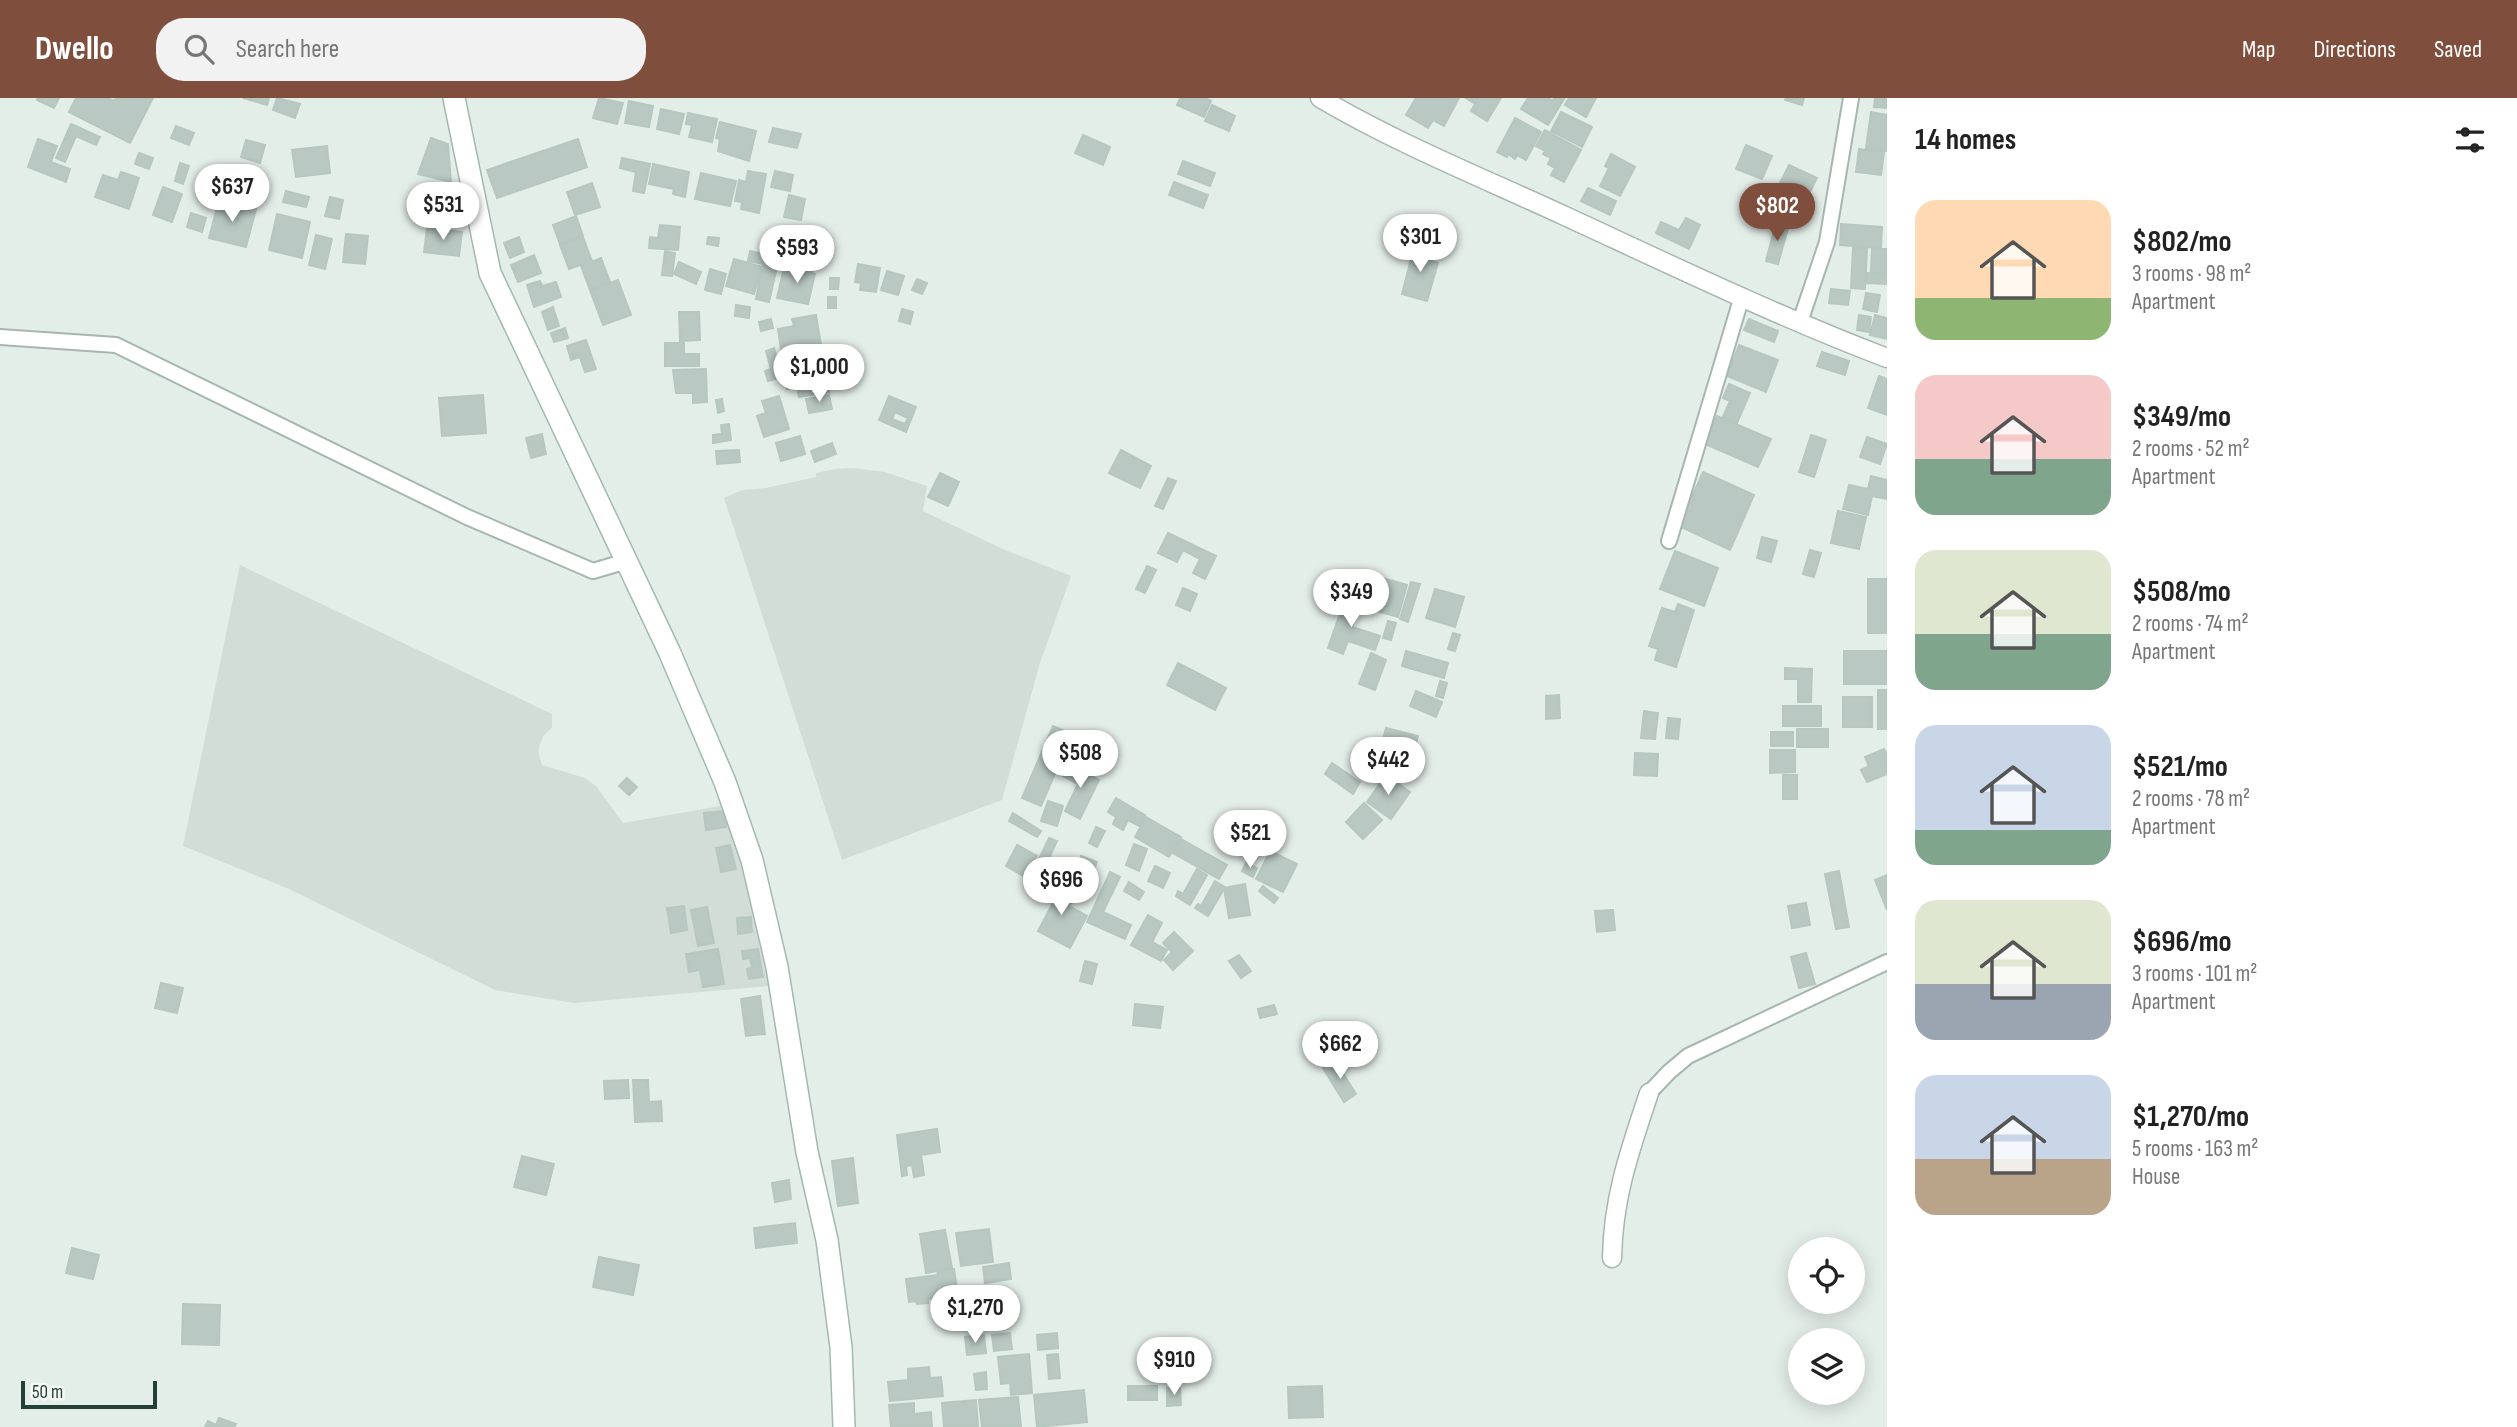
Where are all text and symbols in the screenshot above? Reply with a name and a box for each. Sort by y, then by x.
search box [156,18,646,81]
text: Dwello [35,29,114,69]
icon: search [180,30,218,68]
text: Search here [236,34,339,65]
text: Map [2242,35,2275,64]
text: Directions [2313,35,2396,64]
text: Saved [2434,35,2482,64]
icon: filters [2451,121,2489,159]
text: 14 homes [1915,122,2016,158]
pin: $637 [191,164,273,224]
text: $637 [211,173,253,201]
pin: $531 [402,183,484,242]
pin: $802 [1736,184,1818,243]
text: $531 [422,191,464,219]
text: $802 [1755,192,1799,220]
pin: $301 [1379,214,1461,274]
text: $301 [1399,223,1441,251]
text: $802/mo [2132,224,2232,260]
pin: $593 [756,226,838,285]
icon: home [1971,228,2055,312]
text: $593 [775,234,819,262]
text: 3 rooms · 98 m² [2132,260,2251,288]
text: Apartment [2132,288,2216,316]
pin: $1,000 [762,344,876,404]
text: $1,000 [789,353,849,381]
text: $349/mo [2132,399,2231,435]
icon: home [1971,403,2055,487]
text: 2 rooms · 52 m² [2132,435,2250,463]
text: Apartment [2132,463,2216,491]
pin: $349 [1310,570,1392,629]
text: $508/mo [2132,574,2231,610]
text: $349 [1329,578,1373,606]
icon: home [1971,578,2055,662]
text: 2 rooms · 74 m² [2132,610,2249,638]
text: Apartment [2132,638,2216,666]
pin: $508 [1039,730,1121,790]
pin: $442 [1347,738,1429,797]
text: $508 [1058,739,1102,767]
text: $442 [1366,746,1410,774]
text: $521/mo [2132,749,2228,785]
icon: home [1971,753,2055,837]
text: 2 rooms · 78 m² [2132,785,2250,813]
pin: $521 [1209,810,1291,870]
text: Apartment [2132,813,2216,841]
text: $521 [1230,819,1270,847]
pin: $696 [1020,858,1102,917]
text: $696 [1039,866,1083,894]
text: $696/mo [2132,924,2232,960]
icon: home [1971,928,2055,1012]
text: 3 rooms · 101 m² [2132,960,2257,988]
text: Apartment [2132,988,2216,1016]
pin: $662 [1299,1021,1381,1081]
text: $662 [1318,1030,1362,1058]
text: $1,270/mo [2132,1099,2249,1135]
icon: home [1971,1103,2055,1187]
text: 5 rooms · 163 m² [2132,1135,2258,1163]
text: House [2132,1163,2180,1191]
map controls [1788,1237,1865,1405]
button: locate [1788,1237,1865,1314]
pin: $1,270 [918,1286,1032,1345]
text: $1,270 [946,1294,1004,1322]
button: layers [1788,1328,1865,1405]
pin: $910 [1133,1338,1215,1397]
text: $910 [1153,1346,1195,1374]
scale bar [21,1378,158,1410]
text: 50 m [32,1381,63,1404]

